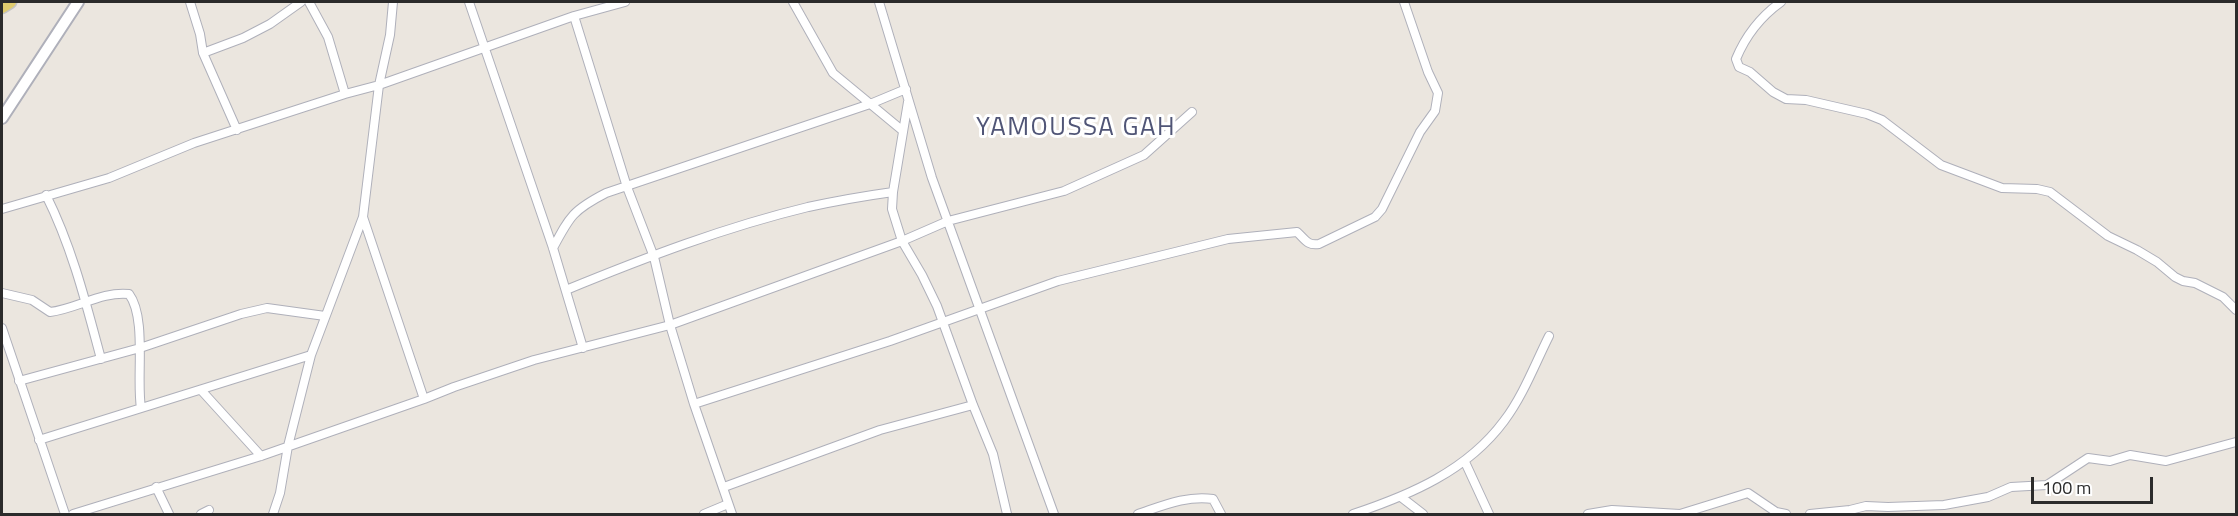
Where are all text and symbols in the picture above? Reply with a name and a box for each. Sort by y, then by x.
district label: YAMOUSSA GAH [976,113,1176,145]
scale bar [2034,465,2156,503]
text: 100 m [2042,474,2091,501]

